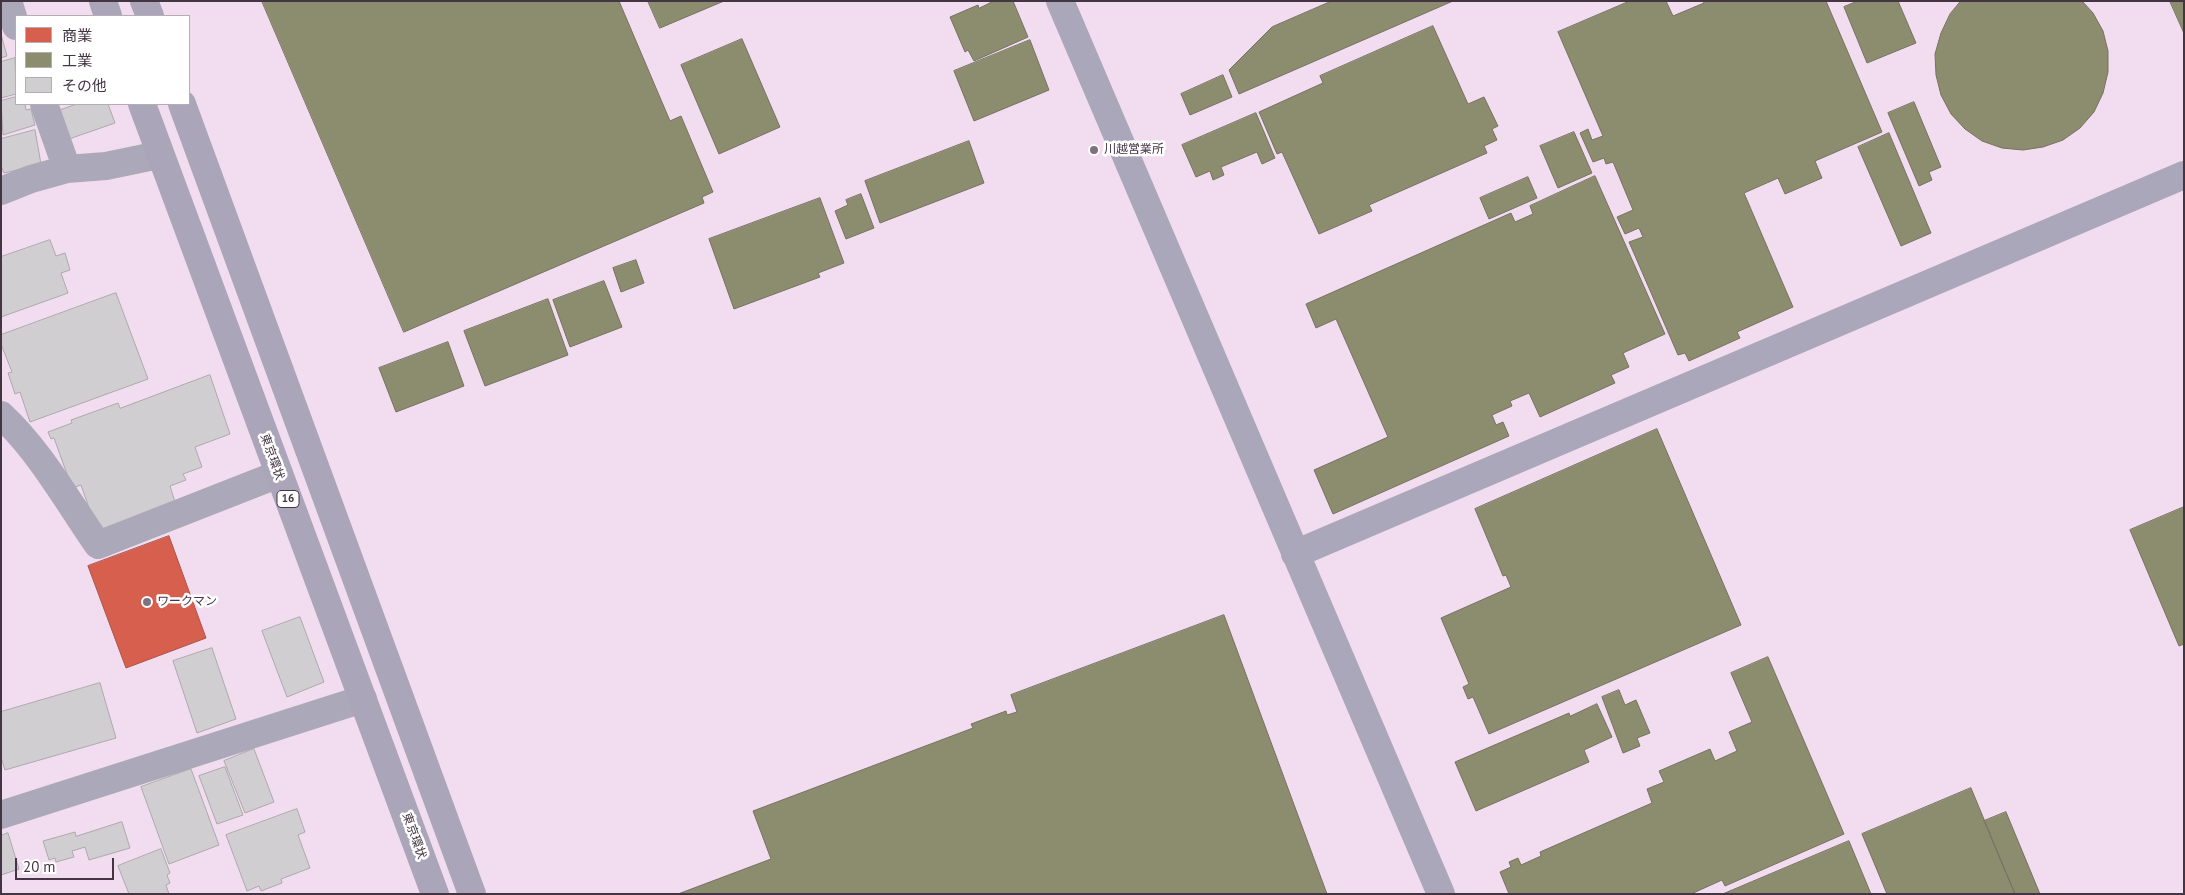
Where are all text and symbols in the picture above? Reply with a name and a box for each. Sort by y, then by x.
legend [15,15,190,105]
text: 商業 [62,26,92,45]
text: 工業 [62,51,92,70]
text: その他 [62,76,107,95]
place label: 川越営業所 [1104,143,1164,157]
marker: 川越営業所 [1088,144,1100,156]
street label: 東京環状 [257,432,287,482]
road number: 16 [277,490,299,508]
place label: ワークマン [157,595,217,609]
marker: ワークマン [141,596,153,608]
street label: 東京環状 [399,811,429,861]
scale bar [18,848,116,880]
text: 20 m [23,857,56,876]

